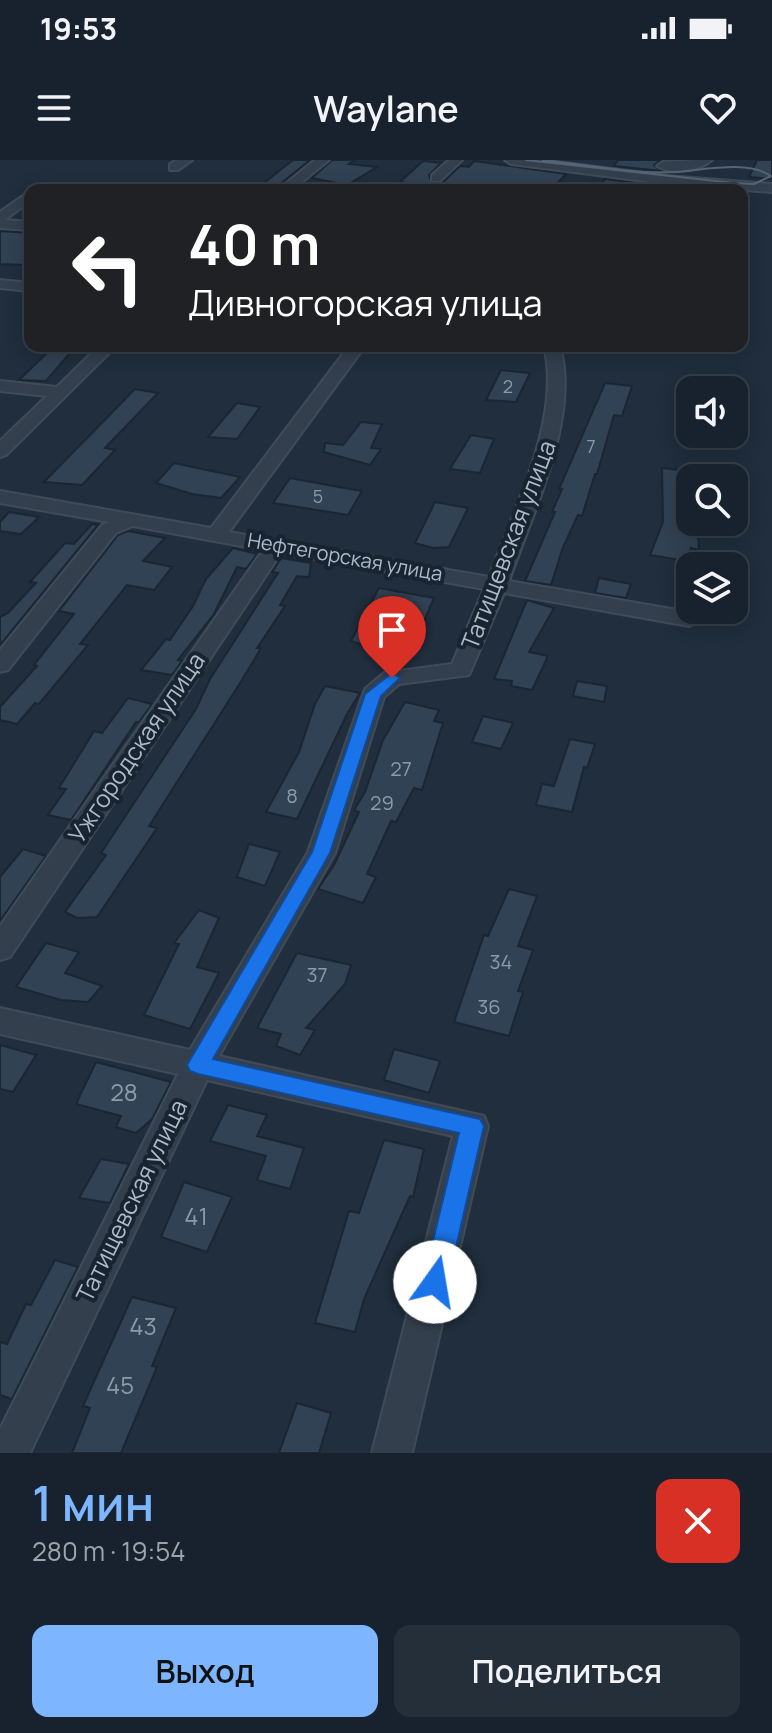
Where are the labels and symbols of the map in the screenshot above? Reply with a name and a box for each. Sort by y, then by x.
house number: 2 [503,374,513,398]
house number: 7 [586,434,596,458]
street label: Татищевская улица [453,435,563,654]
house number: 5 [313,484,323,508]
street label: Нефтегорская улица [245,526,445,587]
pin [358,596,426,678]
street label: Ужгородская улица [60,645,212,849]
house number: 27 [390,755,412,782]
house number: 8 [286,782,298,809]
house number: 29 [370,789,394,816]
house number: 34 [490,948,512,975]
house number: 37 [306,961,328,988]
house number: 36 [477,993,501,1020]
house number: 28 [110,1075,138,1108]
street label: Татищевская улица [67,1094,194,1307]
house number: 41 [184,1199,208,1232]
position arrow [393,1240,477,1324]
house number: 43 [129,1309,157,1342]
house number: 45 [106,1368,134,1401]

